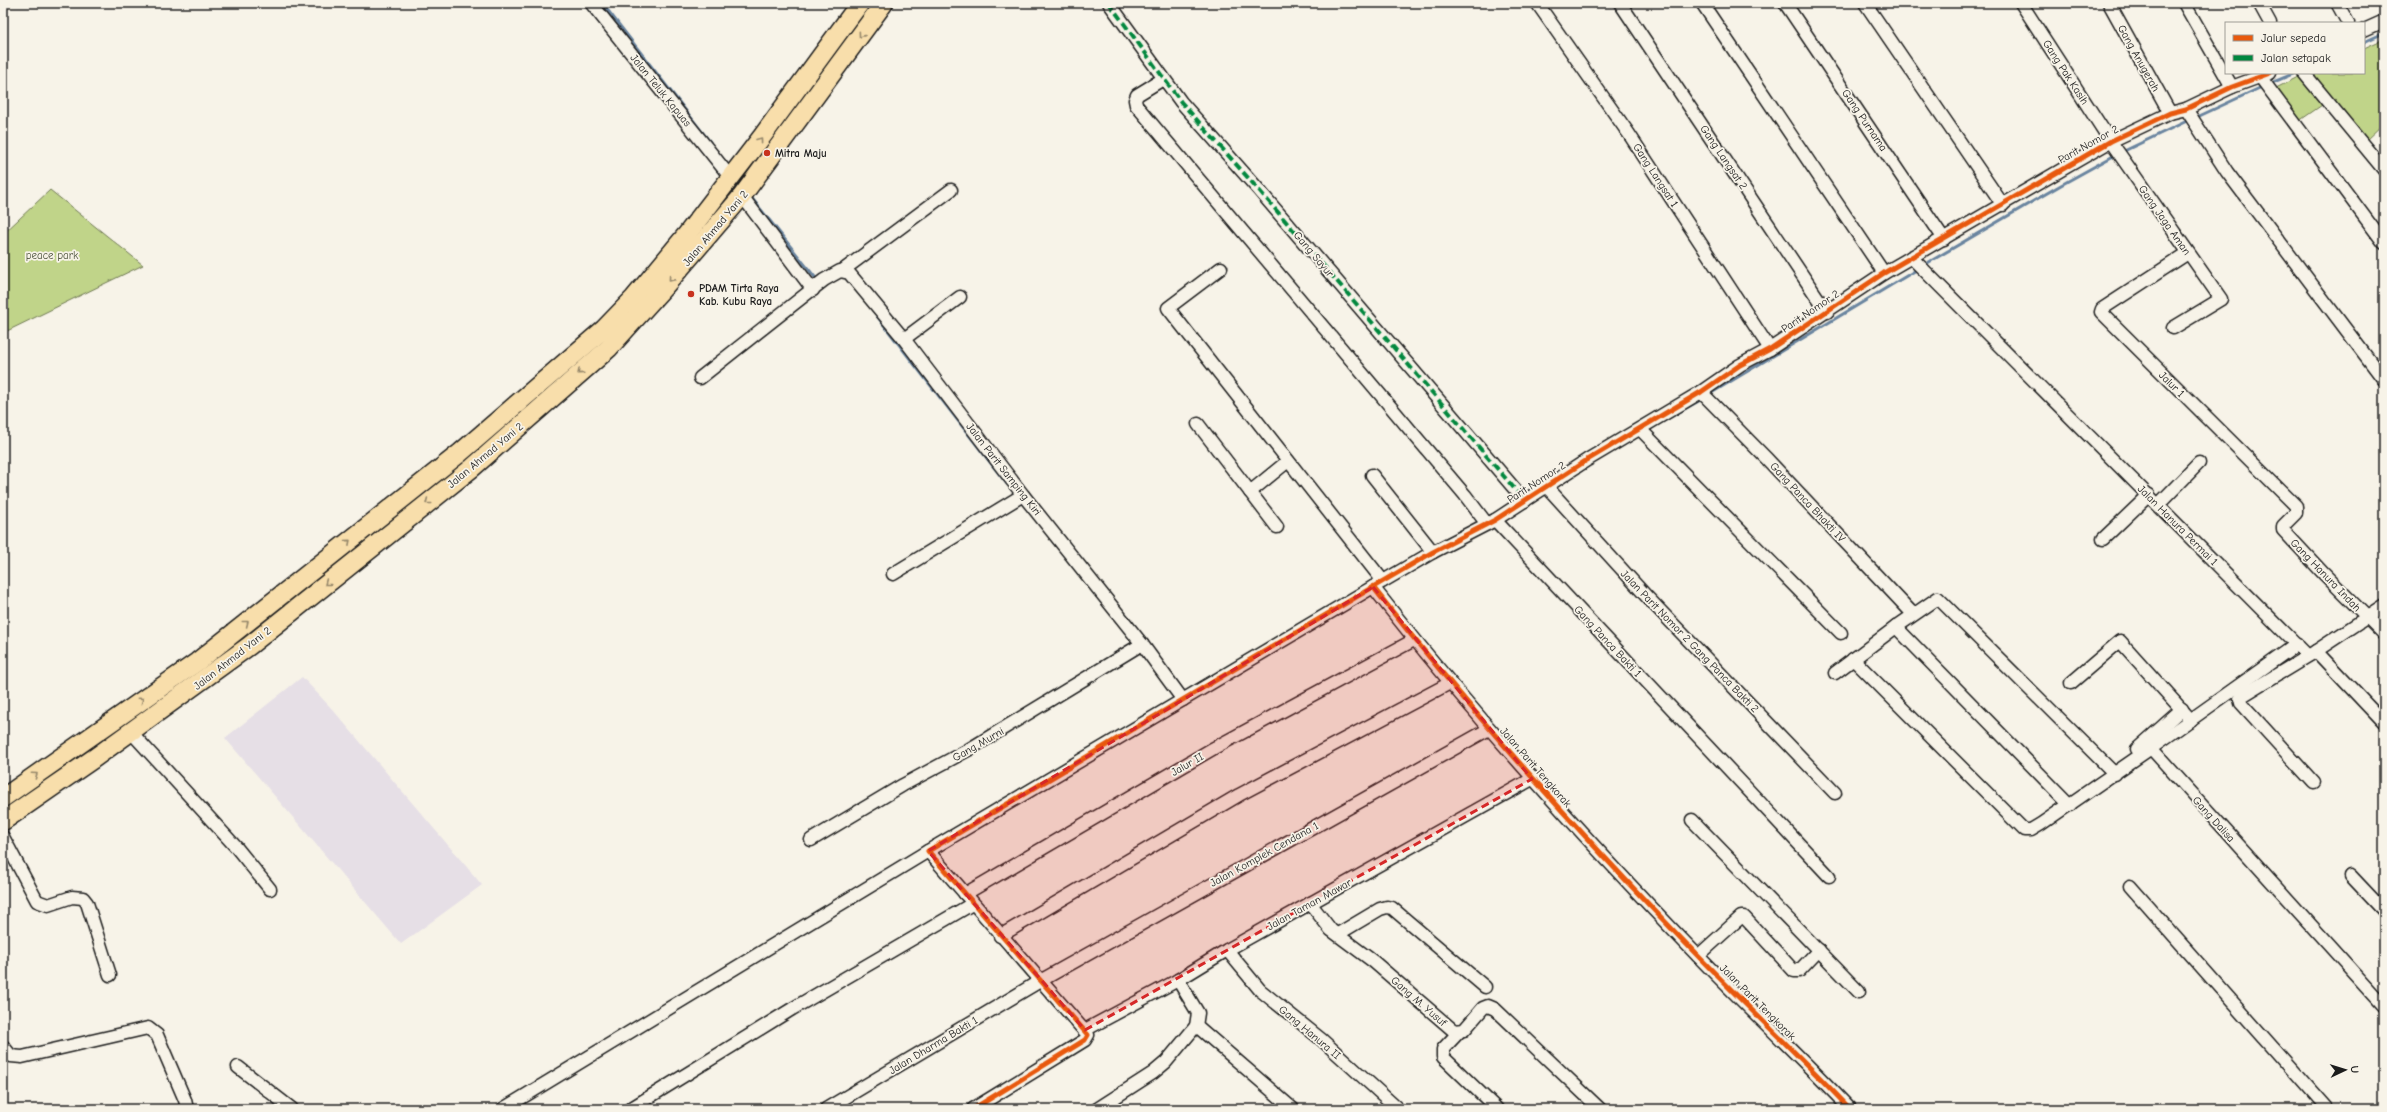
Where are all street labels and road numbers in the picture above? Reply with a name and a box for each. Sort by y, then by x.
street label: Gang Anugerah [2115,23,2162,94]
street label: Gang Pak Kasih [2040,38,2091,107]
street label: Jalan Teluk Kapuas [627,51,694,130]
street label: Gang Purnama [1839,87,1890,154]
street label: Parit Nomor 2 [2056,122,2121,166]
street label: Gang Langsat 2 [1697,123,1750,192]
street label: Gang Langsat 1 [1630,141,1681,210]
street label: Gang Jaga Aman [2136,183,2194,258]
street label: Jalan Ahmad Yani 2 [680,188,751,269]
street label: Gang Sayur [1291,229,1337,280]
street label: Parit Nomor 2 [1779,287,1842,335]
street label: Jalur 1 [2156,369,2187,400]
street label: Jalan Ahmad Yani 2 [445,420,526,491]
street label: Jalan Parit Samping Kiri [963,420,1044,518]
street label: Parit Nomor 2 [1505,459,1568,506]
street label: Gang Panca Bhakti IV [1767,460,1848,545]
street label: Jalan Hanura Permai 1 [2135,482,2221,568]
street label: Gang Hanura Indah [2288,536,2364,614]
street label: Jalan Parit Nomor 2 Gang Panca Bakti 2 [1618,567,1762,716]
street label: Gang Panca Bakti 1 [1571,603,1644,680]
street label: Jalan Ahmad Yani 2 [191,624,274,693]
street label: Gang Murni [950,725,1006,764]
street label: Jalan Parit Tengkorak [1497,725,1574,811]
street label: Jalur II [1169,750,1206,779]
street label: Gang Dalisa [2190,794,2237,845]
street label: Jalan Komplek Cendana 1 [1208,819,1321,890]
street label: Jalan Taman Mawar [1265,875,1354,933]
street label: Jalan Parit Tengkorak [1717,962,1799,1043]
street label: Gang M. Yusuf [1388,974,1450,1030]
street label: Gang Hanura II [1276,1003,1343,1062]
street label: Jalan Dharma Bakti 1 [886,1014,980,1077]

